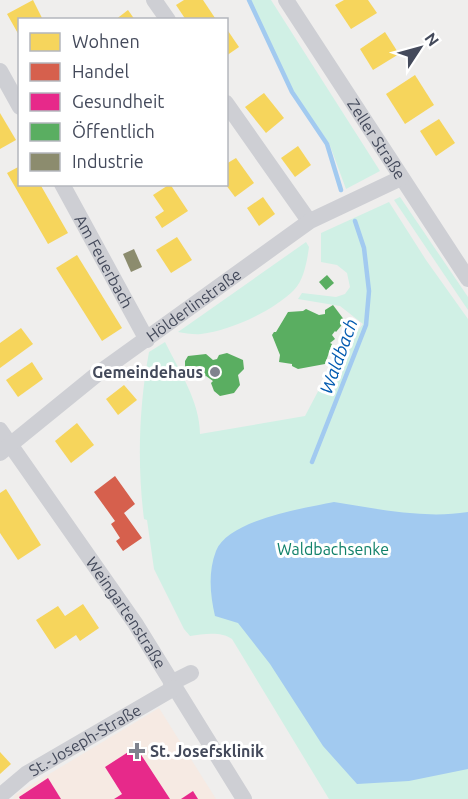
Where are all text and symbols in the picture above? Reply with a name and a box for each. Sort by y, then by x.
legend [18,18,228,186]
north arrow [390,18,450,78]
text: N [421,29,443,49]
text: Wohnen [72,31,140,51]
text: Handel [72,61,130,81]
text: Gesundheit [72,91,164,111]
street label: Zeller Straße [344,95,409,183]
text: Öffentlich [72,121,155,141]
text: Industrie [72,151,144,171]
street label: Am Feuerbach [71,212,137,311]
street label: Hölderlinstraße [143,265,244,345]
water label: Waldbach [315,316,361,396]
place label: Gemeindehaus [92,363,203,381]
marker: Gemeindehaus [208,365,222,379]
park label: Waldbachsenke [277,540,389,558]
street label: Weingartenstraße [83,553,170,672]
street label: St.-Joseph-Straße [25,700,144,780]
marker: St. Josefsklinik [128,742,146,760]
place label: St. Josefsklinik [150,742,264,760]

